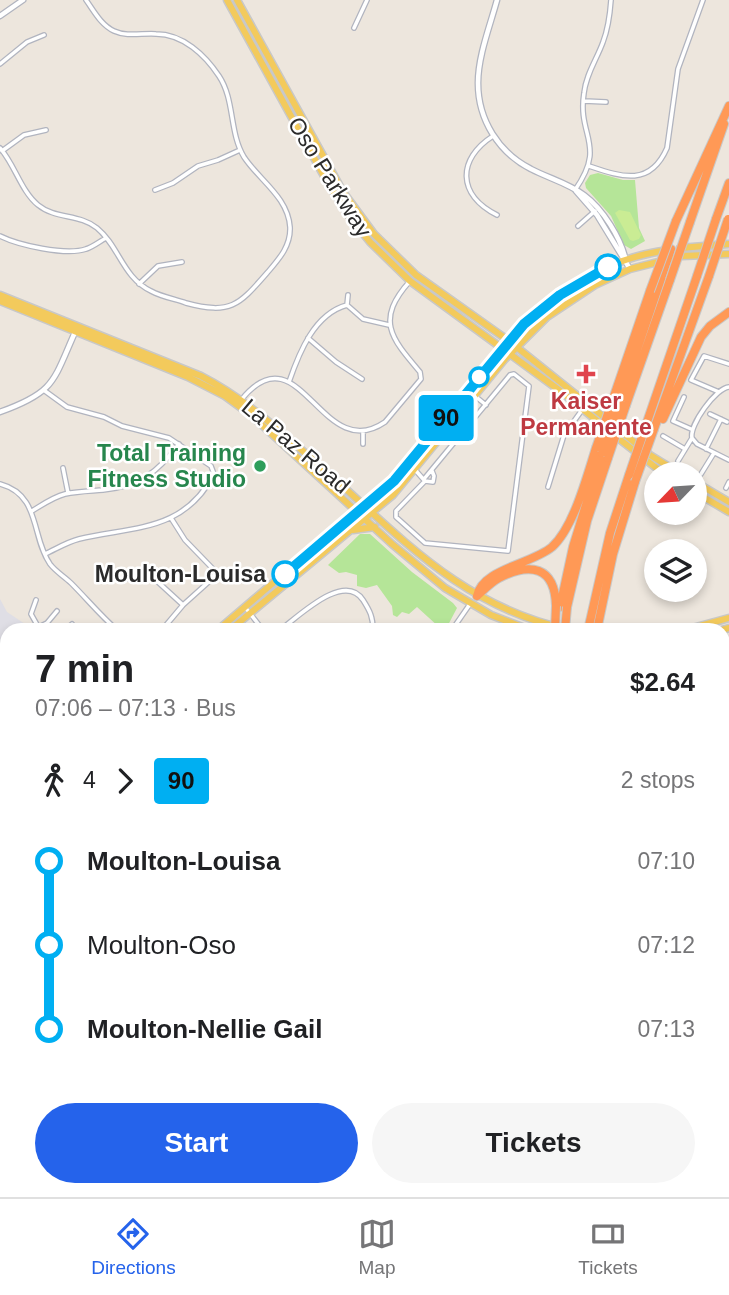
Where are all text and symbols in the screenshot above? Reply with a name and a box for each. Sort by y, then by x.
street label: Oso Parkway [283,112,378,242]
unlabelled marker [595,254,621,280]
marker: Kaiser Permanente [576,364,596,384]
unlabelled marker [469,367,489,387]
place label: Kaiser Permanente [520,388,652,440]
street label: La Paz Road [237,393,355,499]
line badge: 90 [414,395,478,441]
text: 90 [433,404,459,431]
place label: Total Training Fitness Studio [88,440,246,492]
marker: Total Training Fitness Studio [252,458,268,474]
north arrow [644,462,707,525]
map controls [644,462,707,602]
button: layers [644,539,707,602]
place label: Moulton-Louisa [95,561,266,587]
marker: Moulton-Louisa [272,561,298,587]
text: 7 min [35,648,134,690]
text: $2.64 [630,667,695,697]
text: 07:06 – 07:13 · Bus [35,695,236,721]
icon: walk [35,762,73,800]
icon: forward [106,762,144,800]
text: 4 [83,767,96,793]
text: 90 [168,767,195,794]
text: 2 stops [621,767,695,793]
text: Moulton-Louisa [87,846,281,876]
text: 07:10 [637,848,695,874]
text: Moulton-Oso [87,930,236,960]
text: 07:12 [637,932,695,958]
text: Moulton-Nellie Gail [87,1014,322,1044]
text: 07:13 [637,1016,695,1042]
button: Start [35,1103,358,1183]
button: Tickets [372,1103,695,1183]
tab: Directions [91,1215,176,1279]
tab: Map [358,1215,396,1279]
tab: Tickets [578,1215,638,1279]

